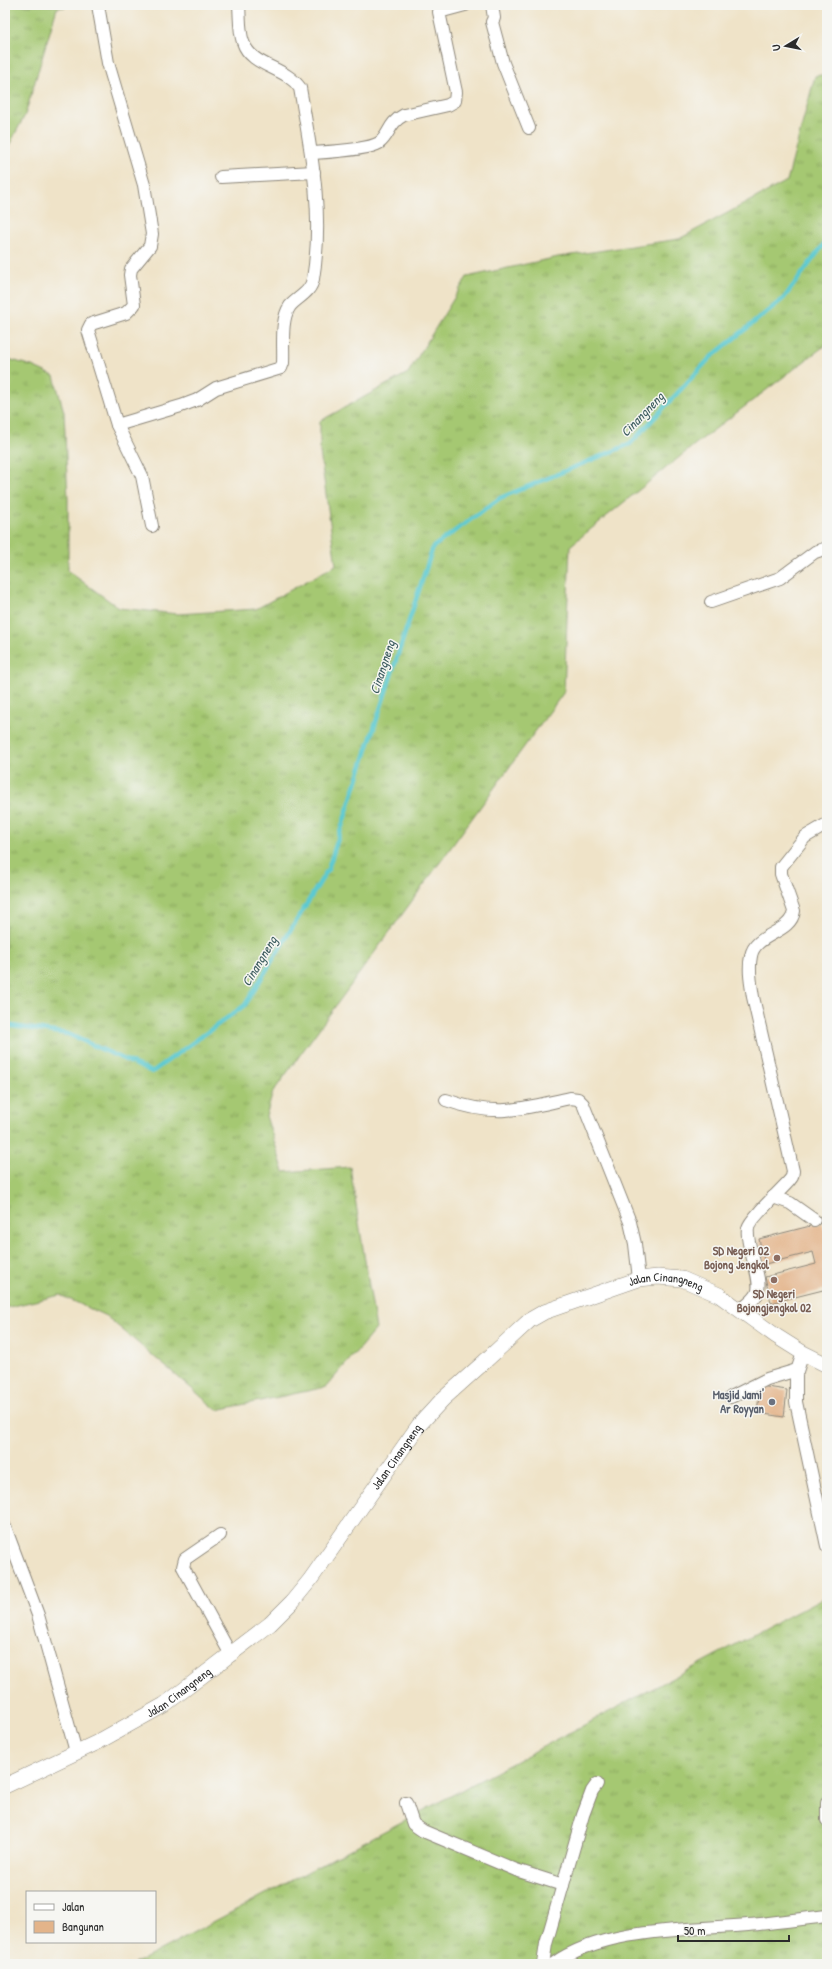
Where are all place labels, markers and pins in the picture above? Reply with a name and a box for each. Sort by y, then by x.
place label: SD Negeri 02 Bojong Jengkol [704,1242,770,1274]
marker: SD Negeri 02 Bojong Jengkol [772,1253,782,1263]
marker: SD Negeri Bojongjengkol 02 [769,1275,779,1285]
place label: SD Negeri Bojongjengkol 02 [737,1285,812,1317]
place label: Masjid Jami' Ar Royyan [713,1386,765,1418]
marker: Masjid Jami' Ar Royyan [767,1397,777,1407]

